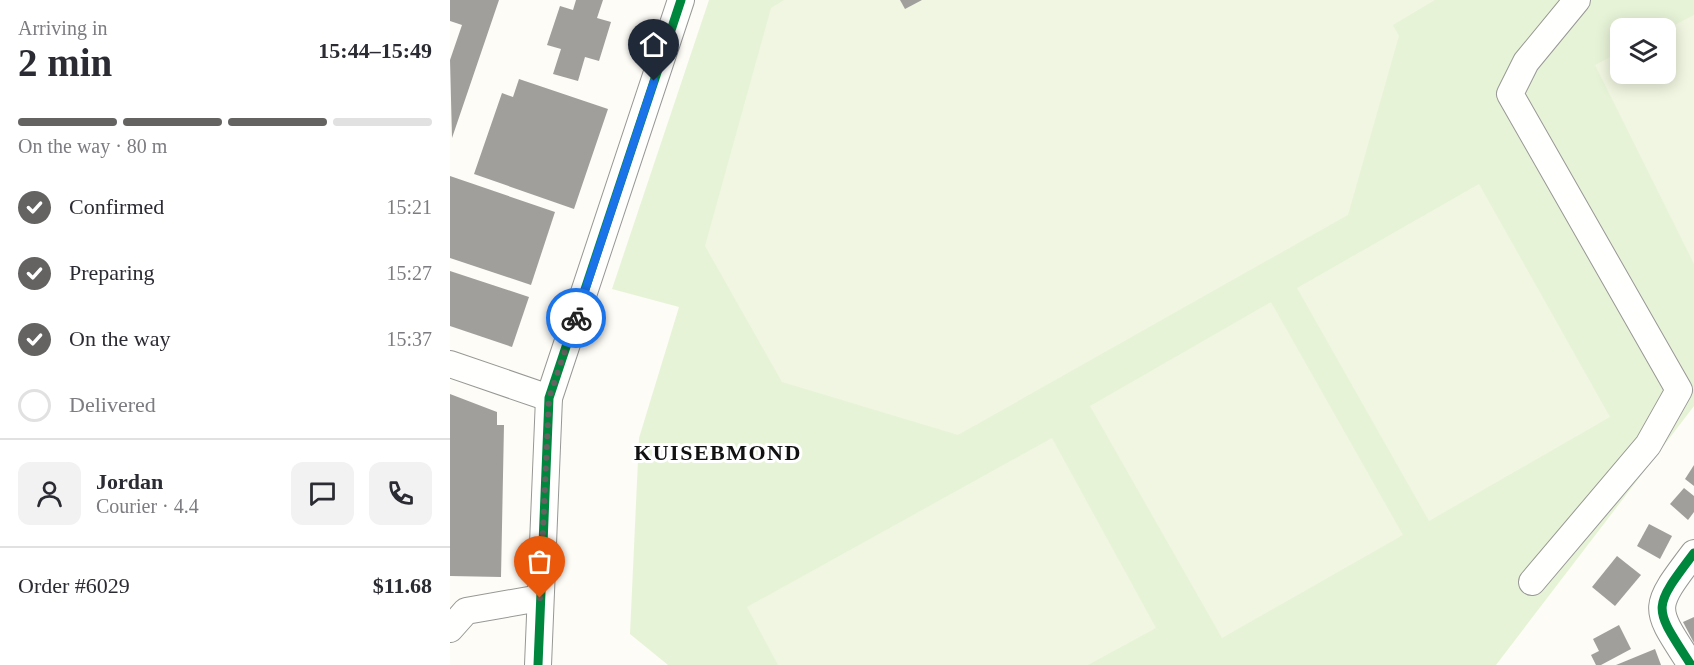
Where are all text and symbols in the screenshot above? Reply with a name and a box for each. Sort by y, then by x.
text: Arriving in [18,17,107,39]
map controls [1610,18,1676,84]
button: layers [1610,18,1676,84]
pin [628,19,679,81]
icon: home [637,28,670,61]
text: 15:44–15:49 [318,38,432,63]
text: 2 min [18,41,112,84]
text: On the way · 80 m [18,135,167,157]
icon: check [18,191,51,224]
text: Confirmed [69,194,164,219]
text: 15:21 [386,196,432,218]
icon: check [18,257,51,290]
text: Preparing [69,260,155,285]
text: 15:27 [386,262,432,284]
courier [546,288,606,348]
icon: bike [560,302,593,335]
icon: check [18,323,51,356]
text: On the way [69,326,170,351]
text: 15:37 [386,328,432,350]
text: Delivered [69,392,156,417]
district label: KUISEBMOND [634,440,802,465]
button: person [18,462,81,525]
button: chat [291,462,354,525]
button: phone [369,462,432,525]
text: Jordan [96,469,163,494]
text: Courier · 4.4 [96,495,199,517]
pin [514,536,565,598]
icon: bag [523,545,556,578]
text: Order #6029 [18,573,130,598]
text: $11.68 [373,573,432,598]

